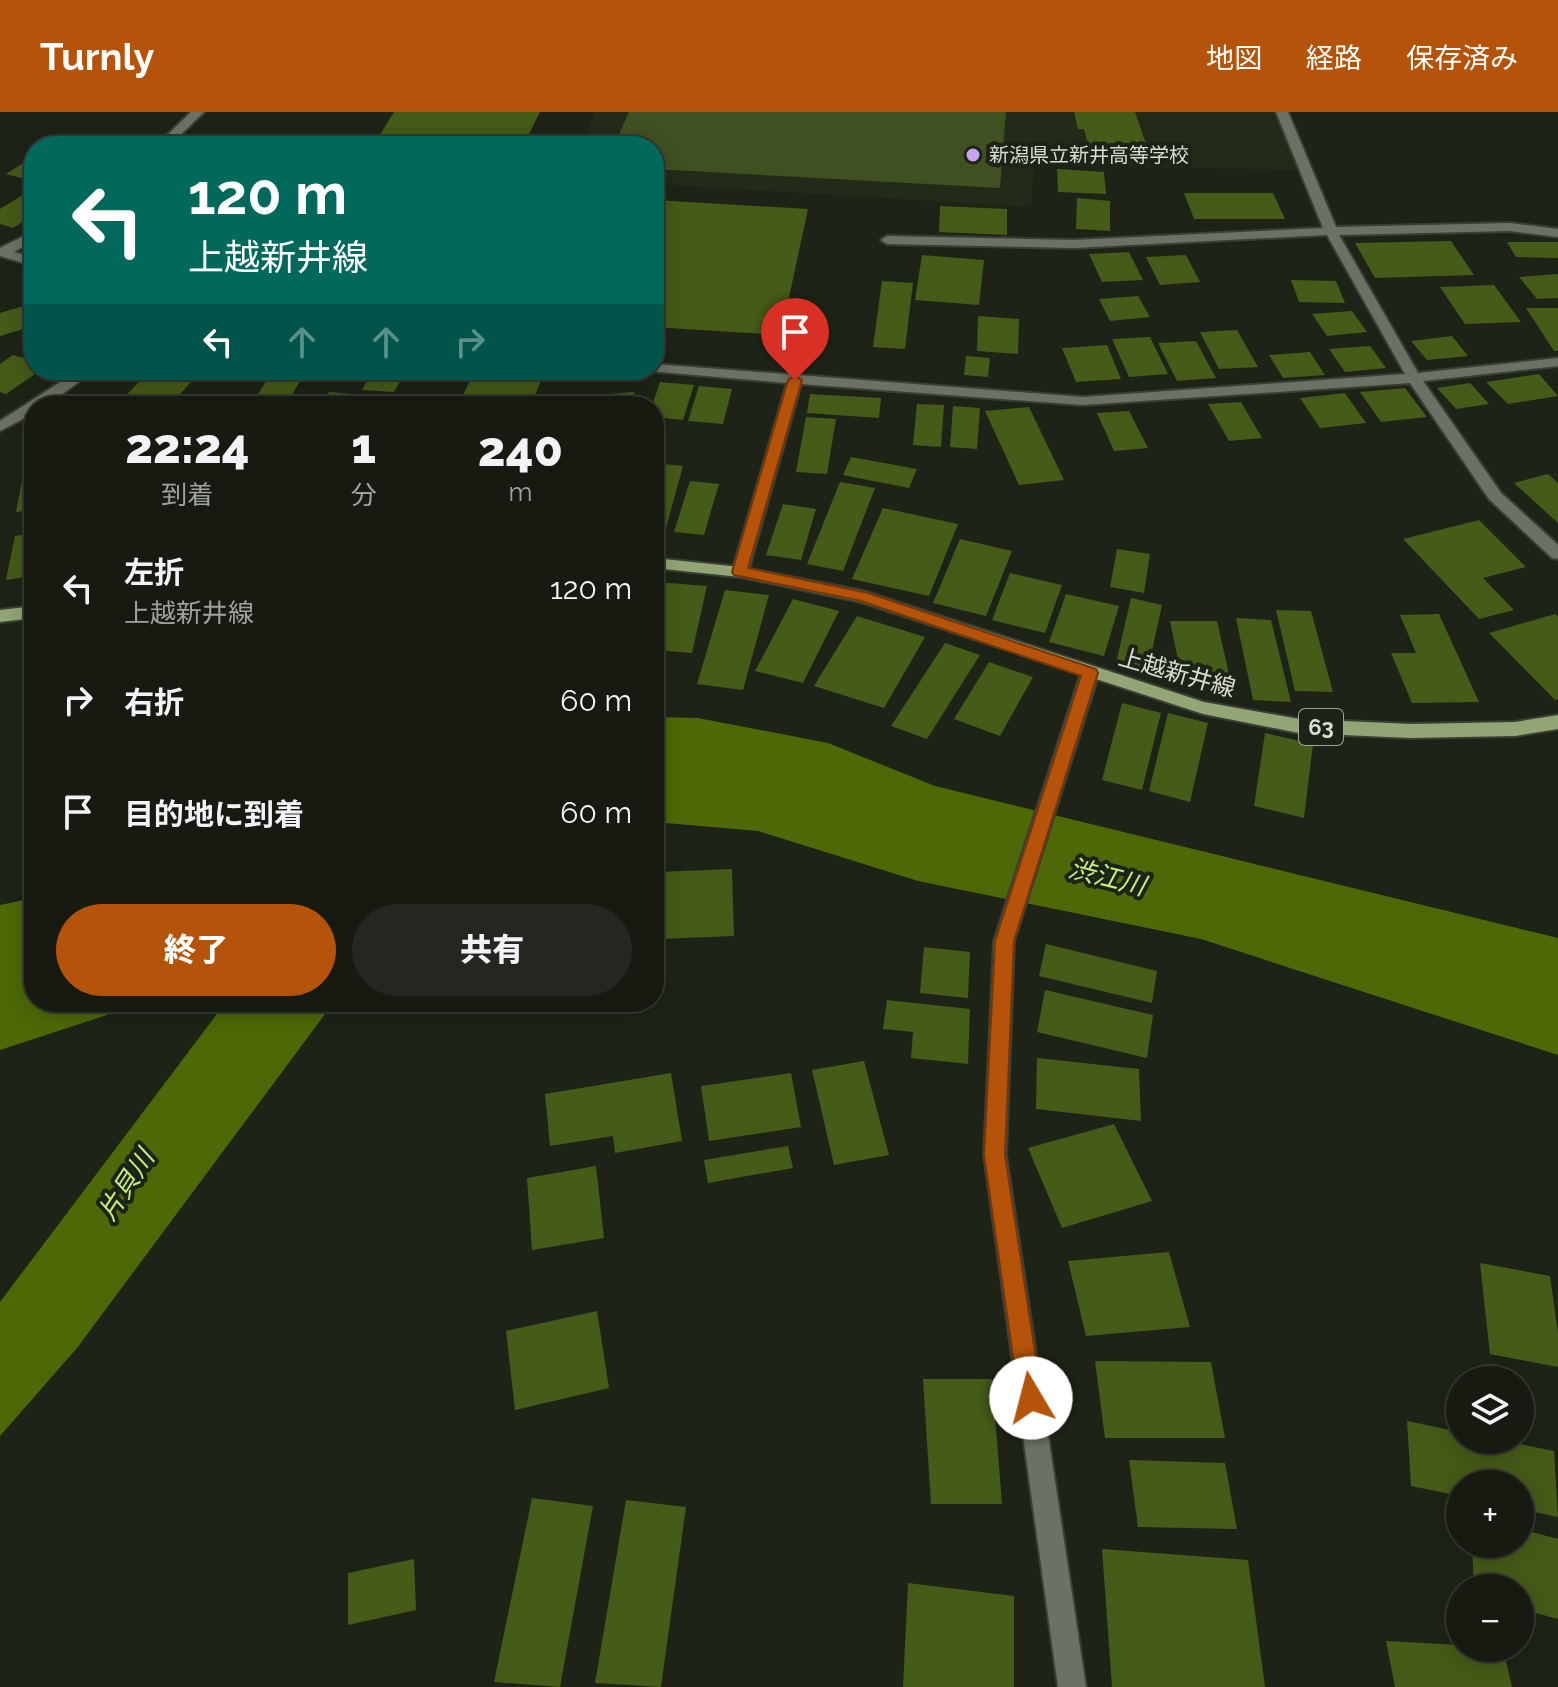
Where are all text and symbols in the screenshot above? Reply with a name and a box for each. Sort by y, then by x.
text: Turnly [40,34,154,79]
text: 地図 [1206,42,1262,75]
text: 経路 [1306,42,1362,75]
text: 保存済み [1406,42,1518,75]
place label: 新潟県立新井高等学校 [989,143,1189,167]
marker: 新潟県立新井高等学校 [964,146,982,164]
text: 120 m [188,161,347,227]
icon: left [56,168,160,272]
text: 上越新井線 [188,236,368,278]
pin [761,298,829,380]
icon: arrive [773,310,817,354]
icon: left [196,320,240,364]
icon: ahead [280,320,324,364]
icon: ahead [364,320,408,364]
icon: right [448,320,492,364]
text: 22:24 [125,418,250,474]
text: 1 [351,418,376,474]
text: 240 [478,421,563,477]
text: m [508,477,532,507]
text: 到着 [161,480,213,510]
text: 分 [351,480,377,510]
text: 左折 [124,555,184,590]
icon: left [56,566,100,610]
text: 120 m [550,571,632,606]
text: 上越新井線 [124,598,254,628]
street label: 上越新井線 [1115,642,1239,703]
icon: right [56,678,100,722]
text: 60 m [560,683,632,718]
text: 右折 [124,685,184,720]
road number: 63 [1299,709,1343,745]
icon: arrive [56,790,100,834]
text: 60 m [560,795,632,830]
text: 目的地に到着 [124,797,304,832]
water label: 渋江川 [1066,853,1151,902]
button: 終了 [56,904,336,996]
button: 共有 [352,904,632,996]
water label: 片貝川 [92,1142,161,1226]
position arrow [989,1356,1073,1440]
map controls [1446,1366,1534,1662]
button: layers [1446,1366,1534,1454]
button: + [1446,1470,1534,1558]
button: − [1446,1574,1534,1662]

